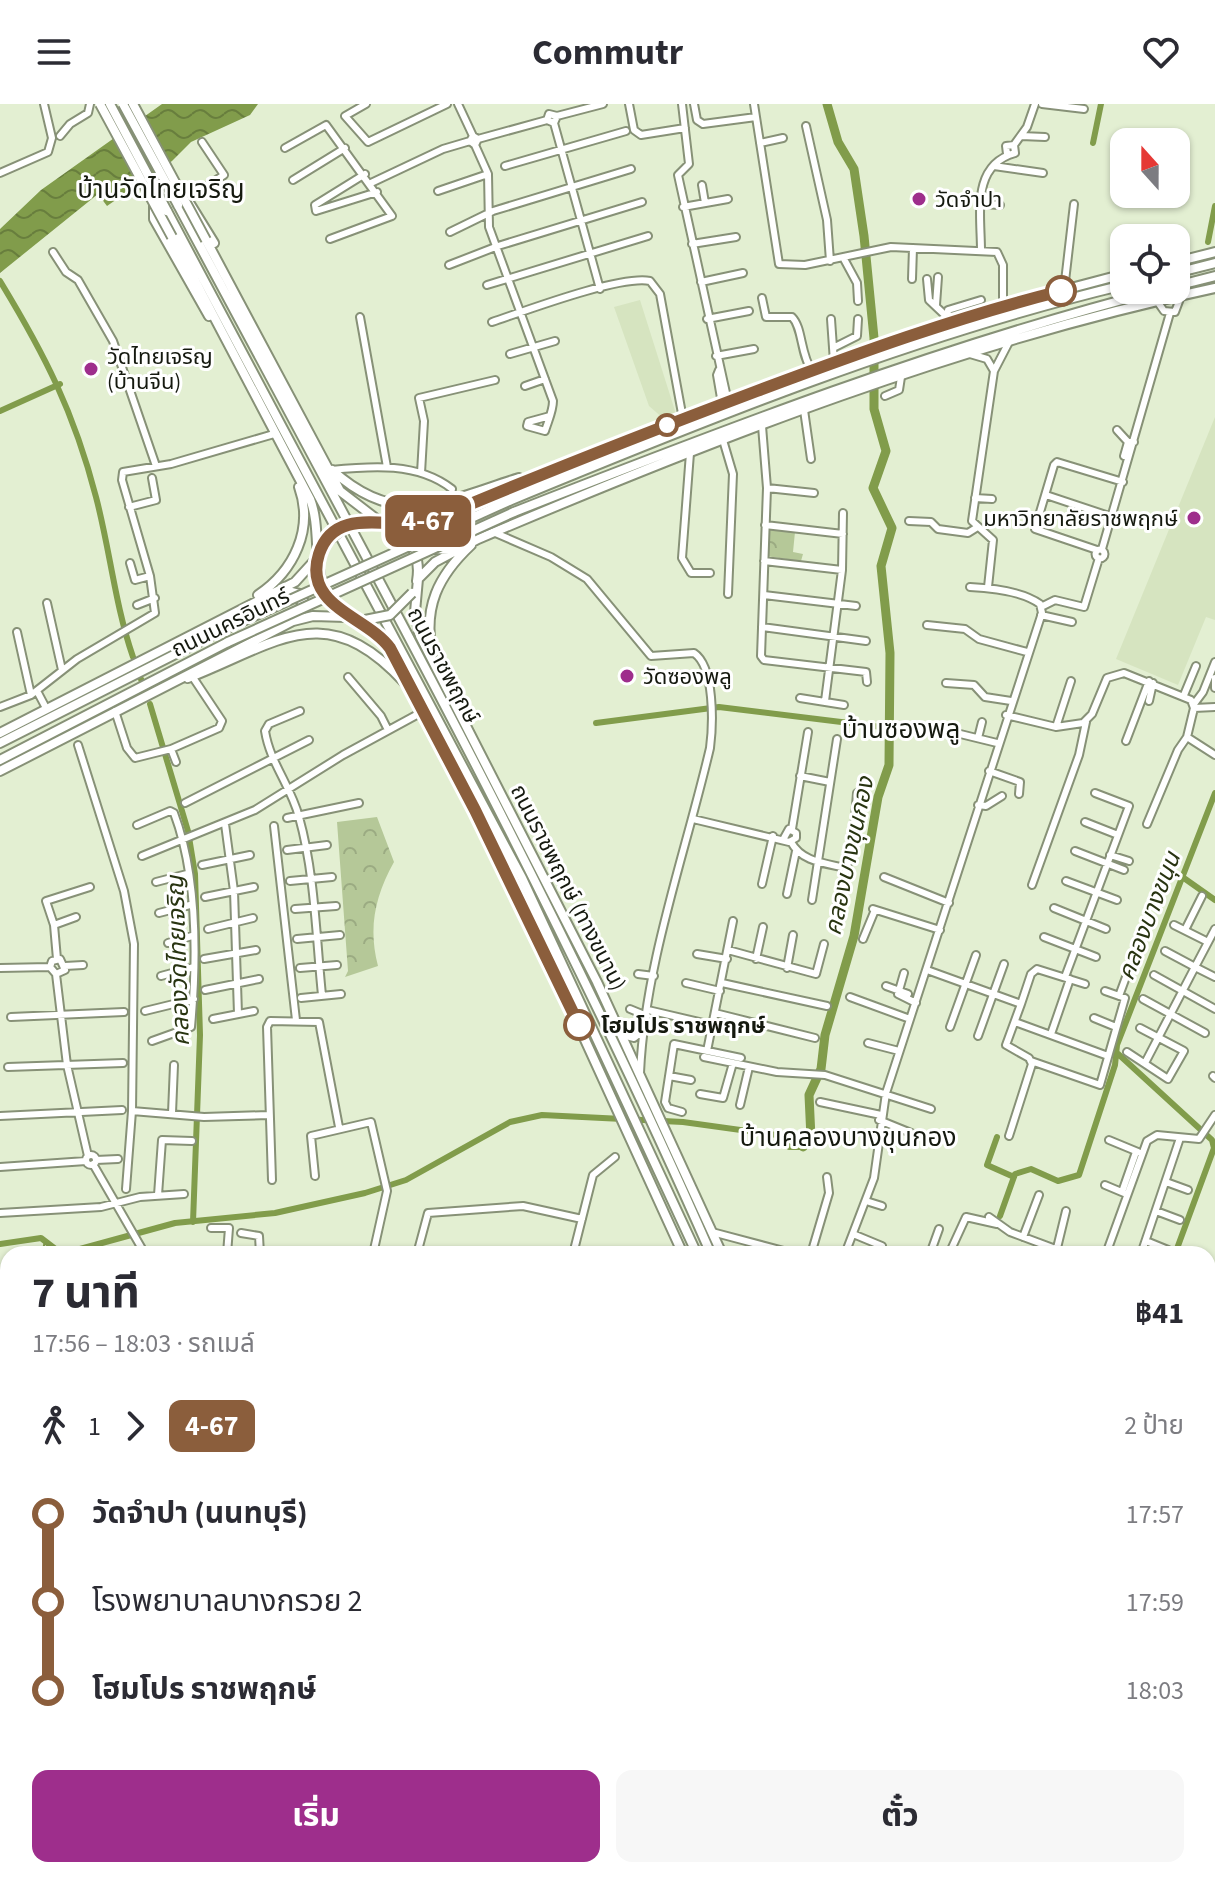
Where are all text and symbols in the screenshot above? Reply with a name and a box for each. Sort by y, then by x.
text: Commutr [532,27,683,78]
icon: menu [32,30,76,74]
icon: heart [1139,30,1183,74]
north arrow [1110,128,1190,208]
map controls [1110,128,1190,304]
district label: บ้านวัดไทยเจริญ [77,171,245,208]
place label: วัดจําปา [935,184,1002,216]
marker: วัดจําปา [910,190,928,208]
button: locate [1110,224,1190,304]
unlabelled marker [1046,276,1076,306]
place label: วัดไทยเจริญ (บ้านจีน) [107,341,213,398]
marker: วัดไทยเจริญ (บ้านจีน) [82,360,100,378]
unlabelled marker [656,414,678,436]
line badge: 4-67 [372,495,484,547]
text: 4-67 [401,501,455,541]
place label: มหาวิทยาลัยราชพฤกษ์ [983,503,1178,535]
marker: มหาวิทยาลัยราชพฤกษ์ [1185,509,1203,527]
street label: ถนนนครอินทร์ [166,580,296,665]
street label: ถนนราชพฤกษ์ [399,602,487,729]
place label: วัดซองพลู [643,661,732,693]
marker: วัดซองพลู [618,667,636,685]
district label: บ้านซองพลู [842,711,960,748]
water label: คลองบางขุนกอง [816,773,884,939]
street label: ถนนราชพฤกษ์ (ทางขนาน) [502,779,634,996]
water label: คลองบางขนุน [1109,846,1190,985]
water label: คลองวัดไทยเจริญ [158,874,199,1047]
marker: โฮมโปร ราชพฤกษ์ [564,1010,594,1040]
place label: โฮมโปร ราชพฤกษ์ [601,1010,766,1042]
district label: บ้านคลองบางขุนกอง [740,1119,956,1156]
text: 7 นาที [32,1262,140,1325]
text: ฿41 [1135,1292,1184,1335]
text: 17:56 – 18:03 · รถเมล์ [32,1325,255,1362]
icon: walk [32,1404,76,1448]
icon: forward [113,1404,157,1448]
text: 4-67 [185,1406,239,1446]
text: 2 ป้าย [1124,1407,1184,1444]
text: 1 [88,1408,101,1445]
text: วัดจำปา (นนทบุรี) [92,1492,308,1535]
text: 17:57 [1126,1496,1184,1533]
text: โรงพยาบาลบางกรวย 2 [92,1580,363,1623]
text: 17:59 [1126,1584,1184,1621]
text: โฮมโปร ราชพฤกษ์ [92,1668,317,1711]
text: 18:03 [1126,1672,1184,1709]
button: เริ่ม [32,1770,600,1862]
button: ตั๋ว [616,1770,1184,1862]

